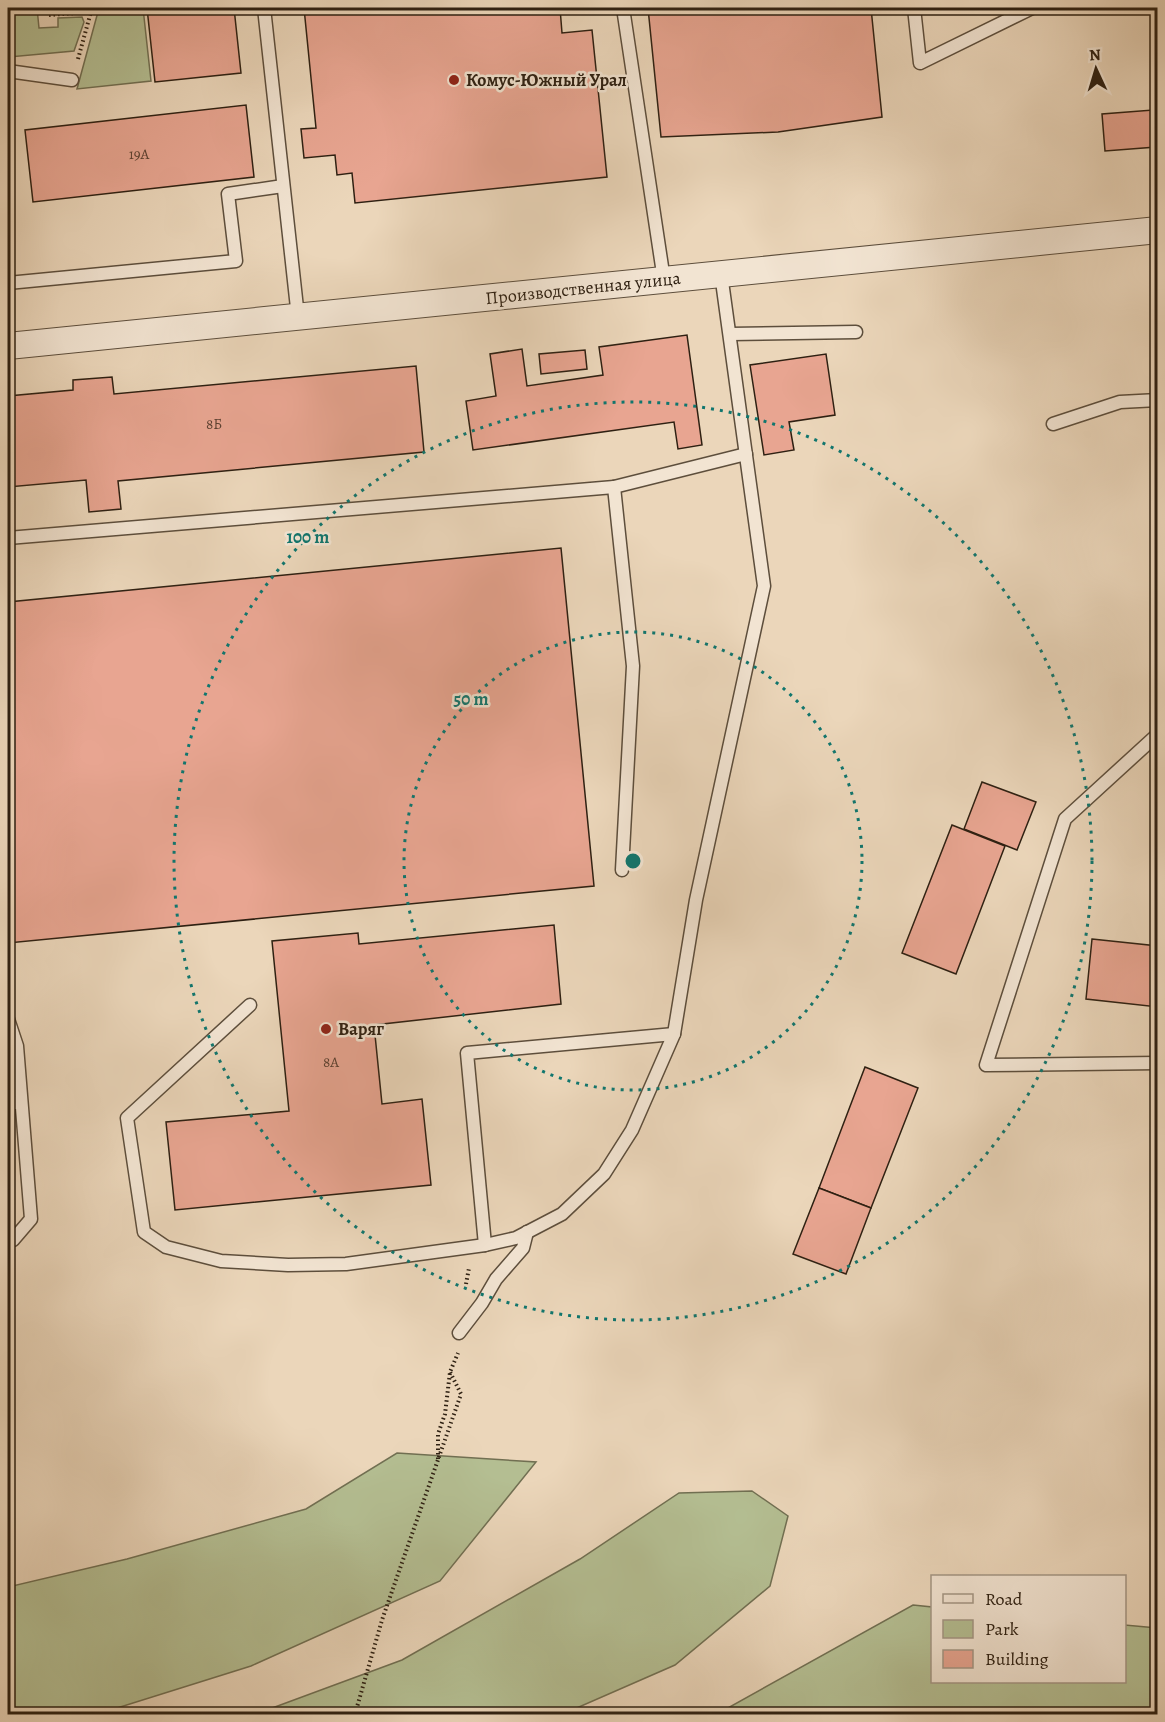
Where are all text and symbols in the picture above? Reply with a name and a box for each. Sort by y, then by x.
north arrow [1066,39,1126,99]
text: N [1088,44,1102,66]
place label: Комус-Южный Урал [466,68,627,92]
marker: Комус-Южный Урал [447,73,461,87]
house number: 19А [129,144,150,164]
street label: Производственная улица [484,266,682,310]
house number: 8Б [206,414,222,434]
text: 100 m [287,525,329,549]
text: 50 m [454,687,488,711]
centre of rings [623,851,643,871]
place label: Варяг [338,1017,384,1041]
marker: Варяг [319,1022,333,1036]
house number: 8А [323,1052,339,1072]
legend [931,1575,1126,1683]
text: Road [985,1587,1023,1611]
text: Park [985,1617,1019,1641]
text: Building [985,1647,1049,1671]

